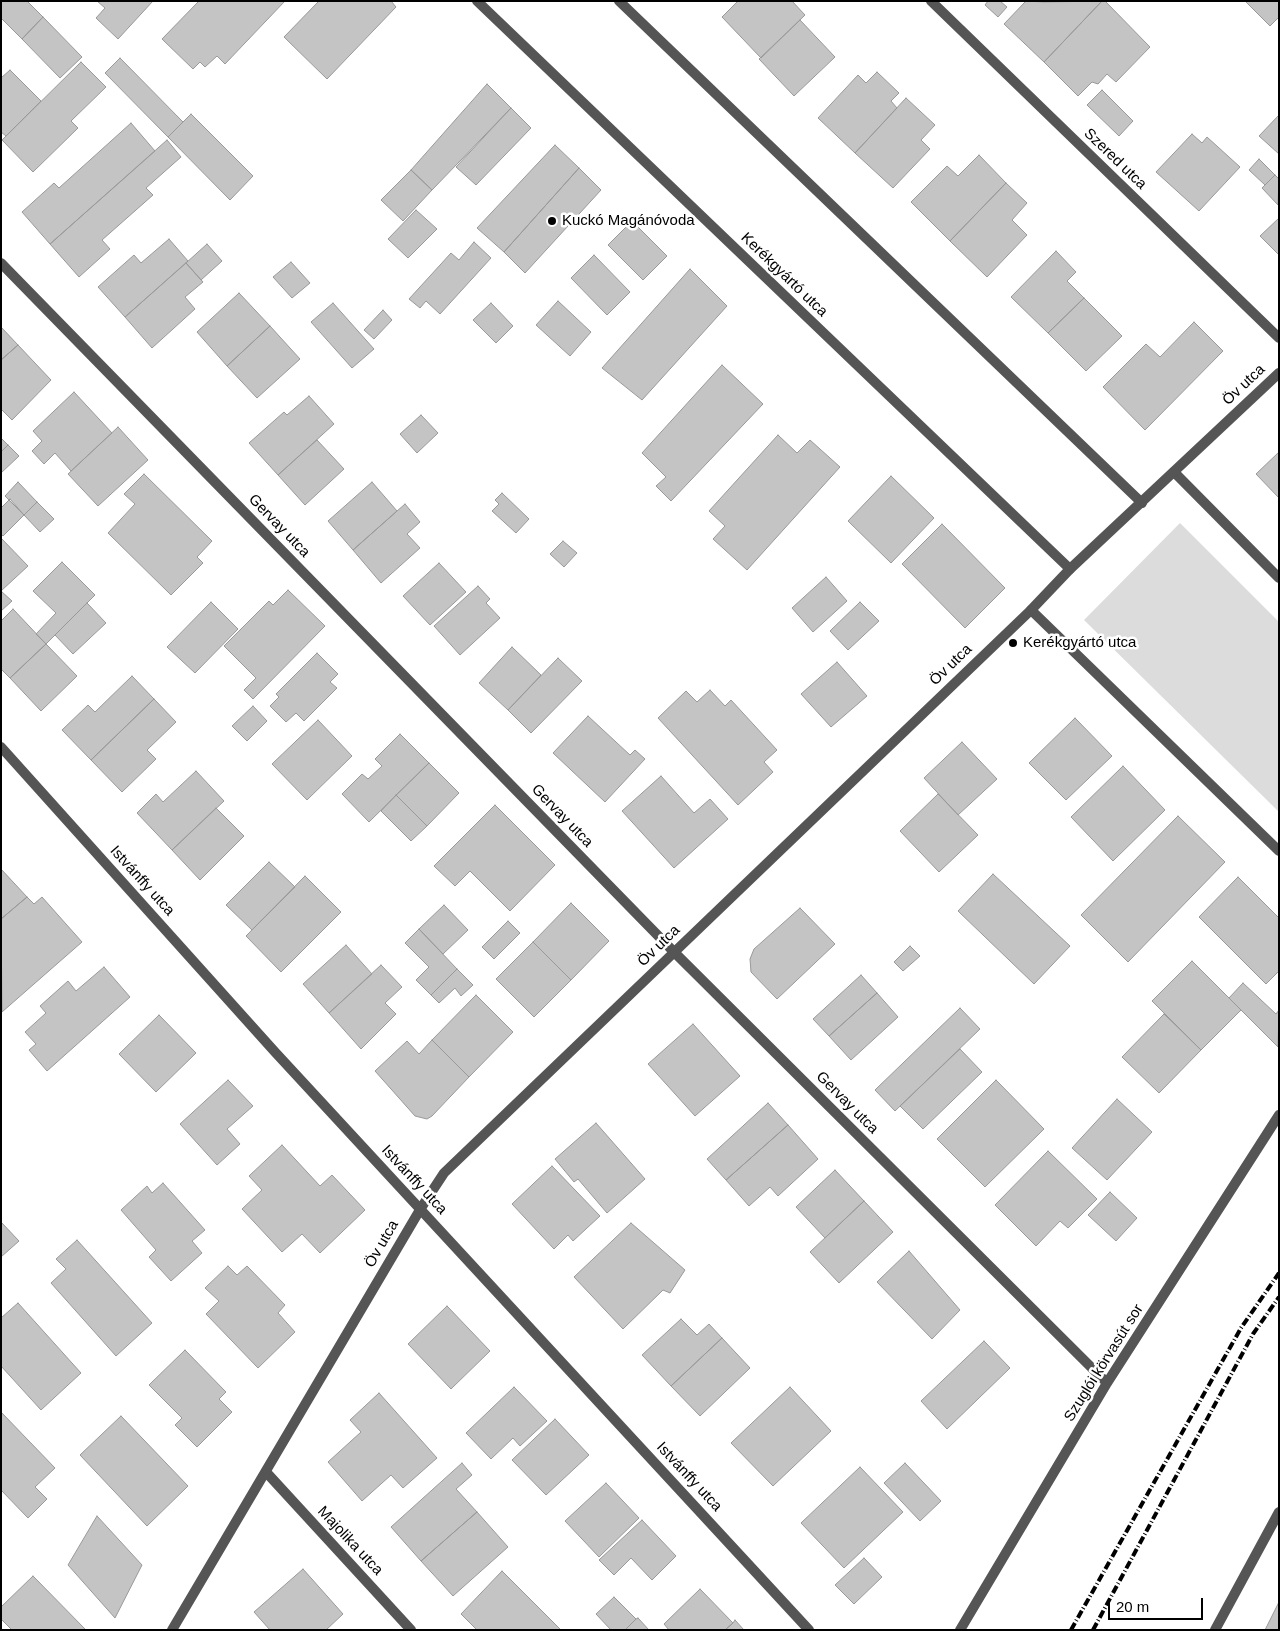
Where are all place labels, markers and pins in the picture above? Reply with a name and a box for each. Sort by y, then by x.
place label: Kuckó Magánóvoda [562,212,695,230]
marker: Kuckó Magánóvoda [546,215,558,227]
place label: Kerékgyártó utca [1023,634,1136,652]
marker: Kerékgyártó utca [1007,637,1019,649]

